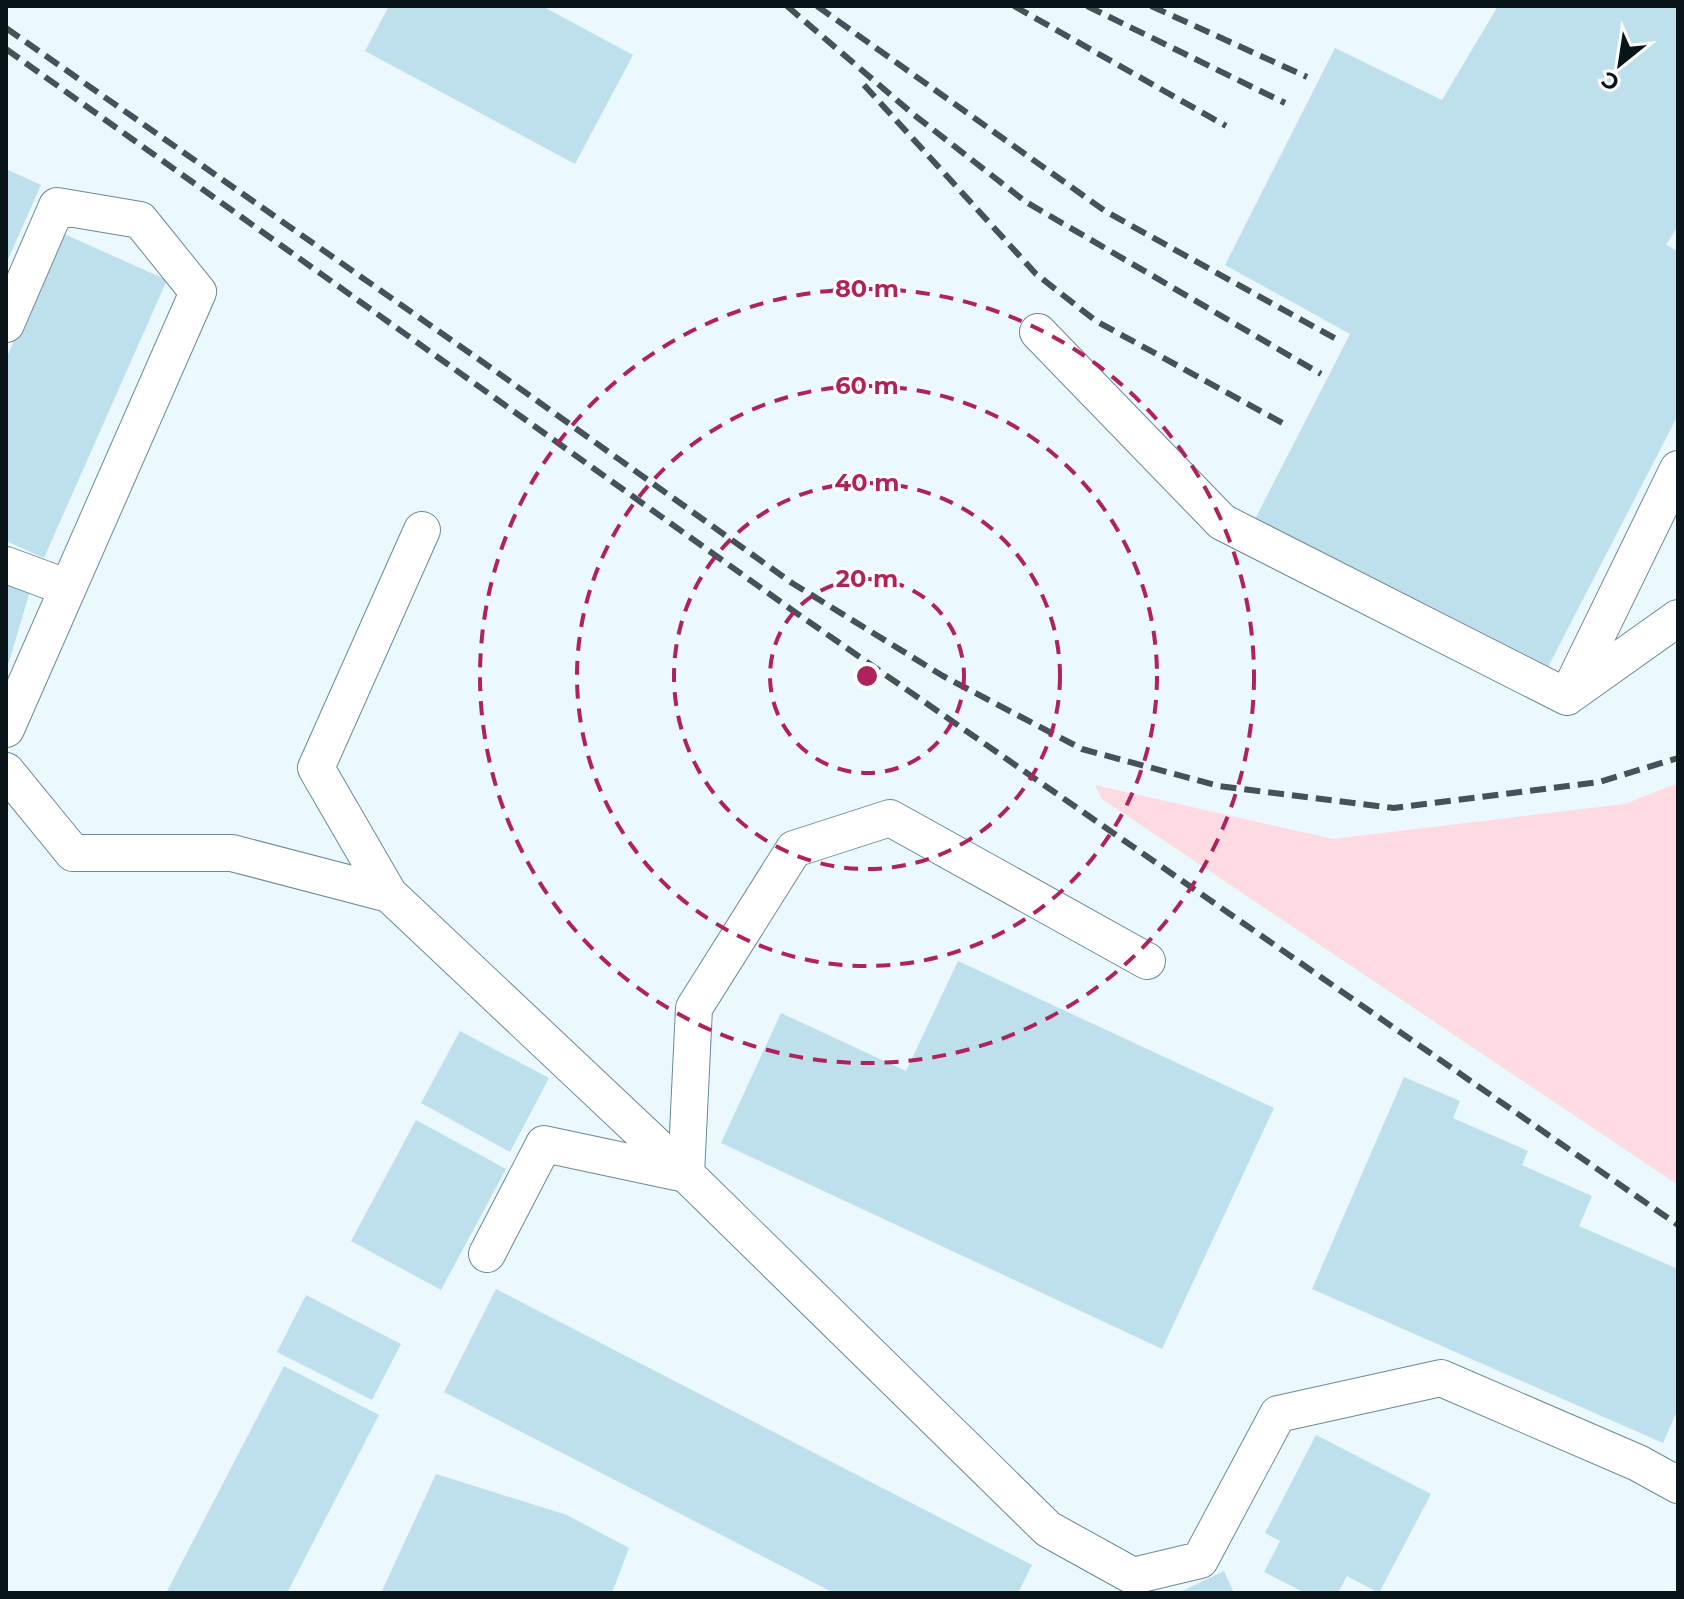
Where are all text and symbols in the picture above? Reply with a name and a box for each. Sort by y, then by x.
north arrow [1580,24,1660,104]
text: С [1597,65,1624,97]
text: 80 m [835,274,899,303]
text: 60 m [835,371,899,400]
text: 40 m [835,468,899,497]
text: 20 m [836,564,898,593]
centre of rings [853,662,881,690]

